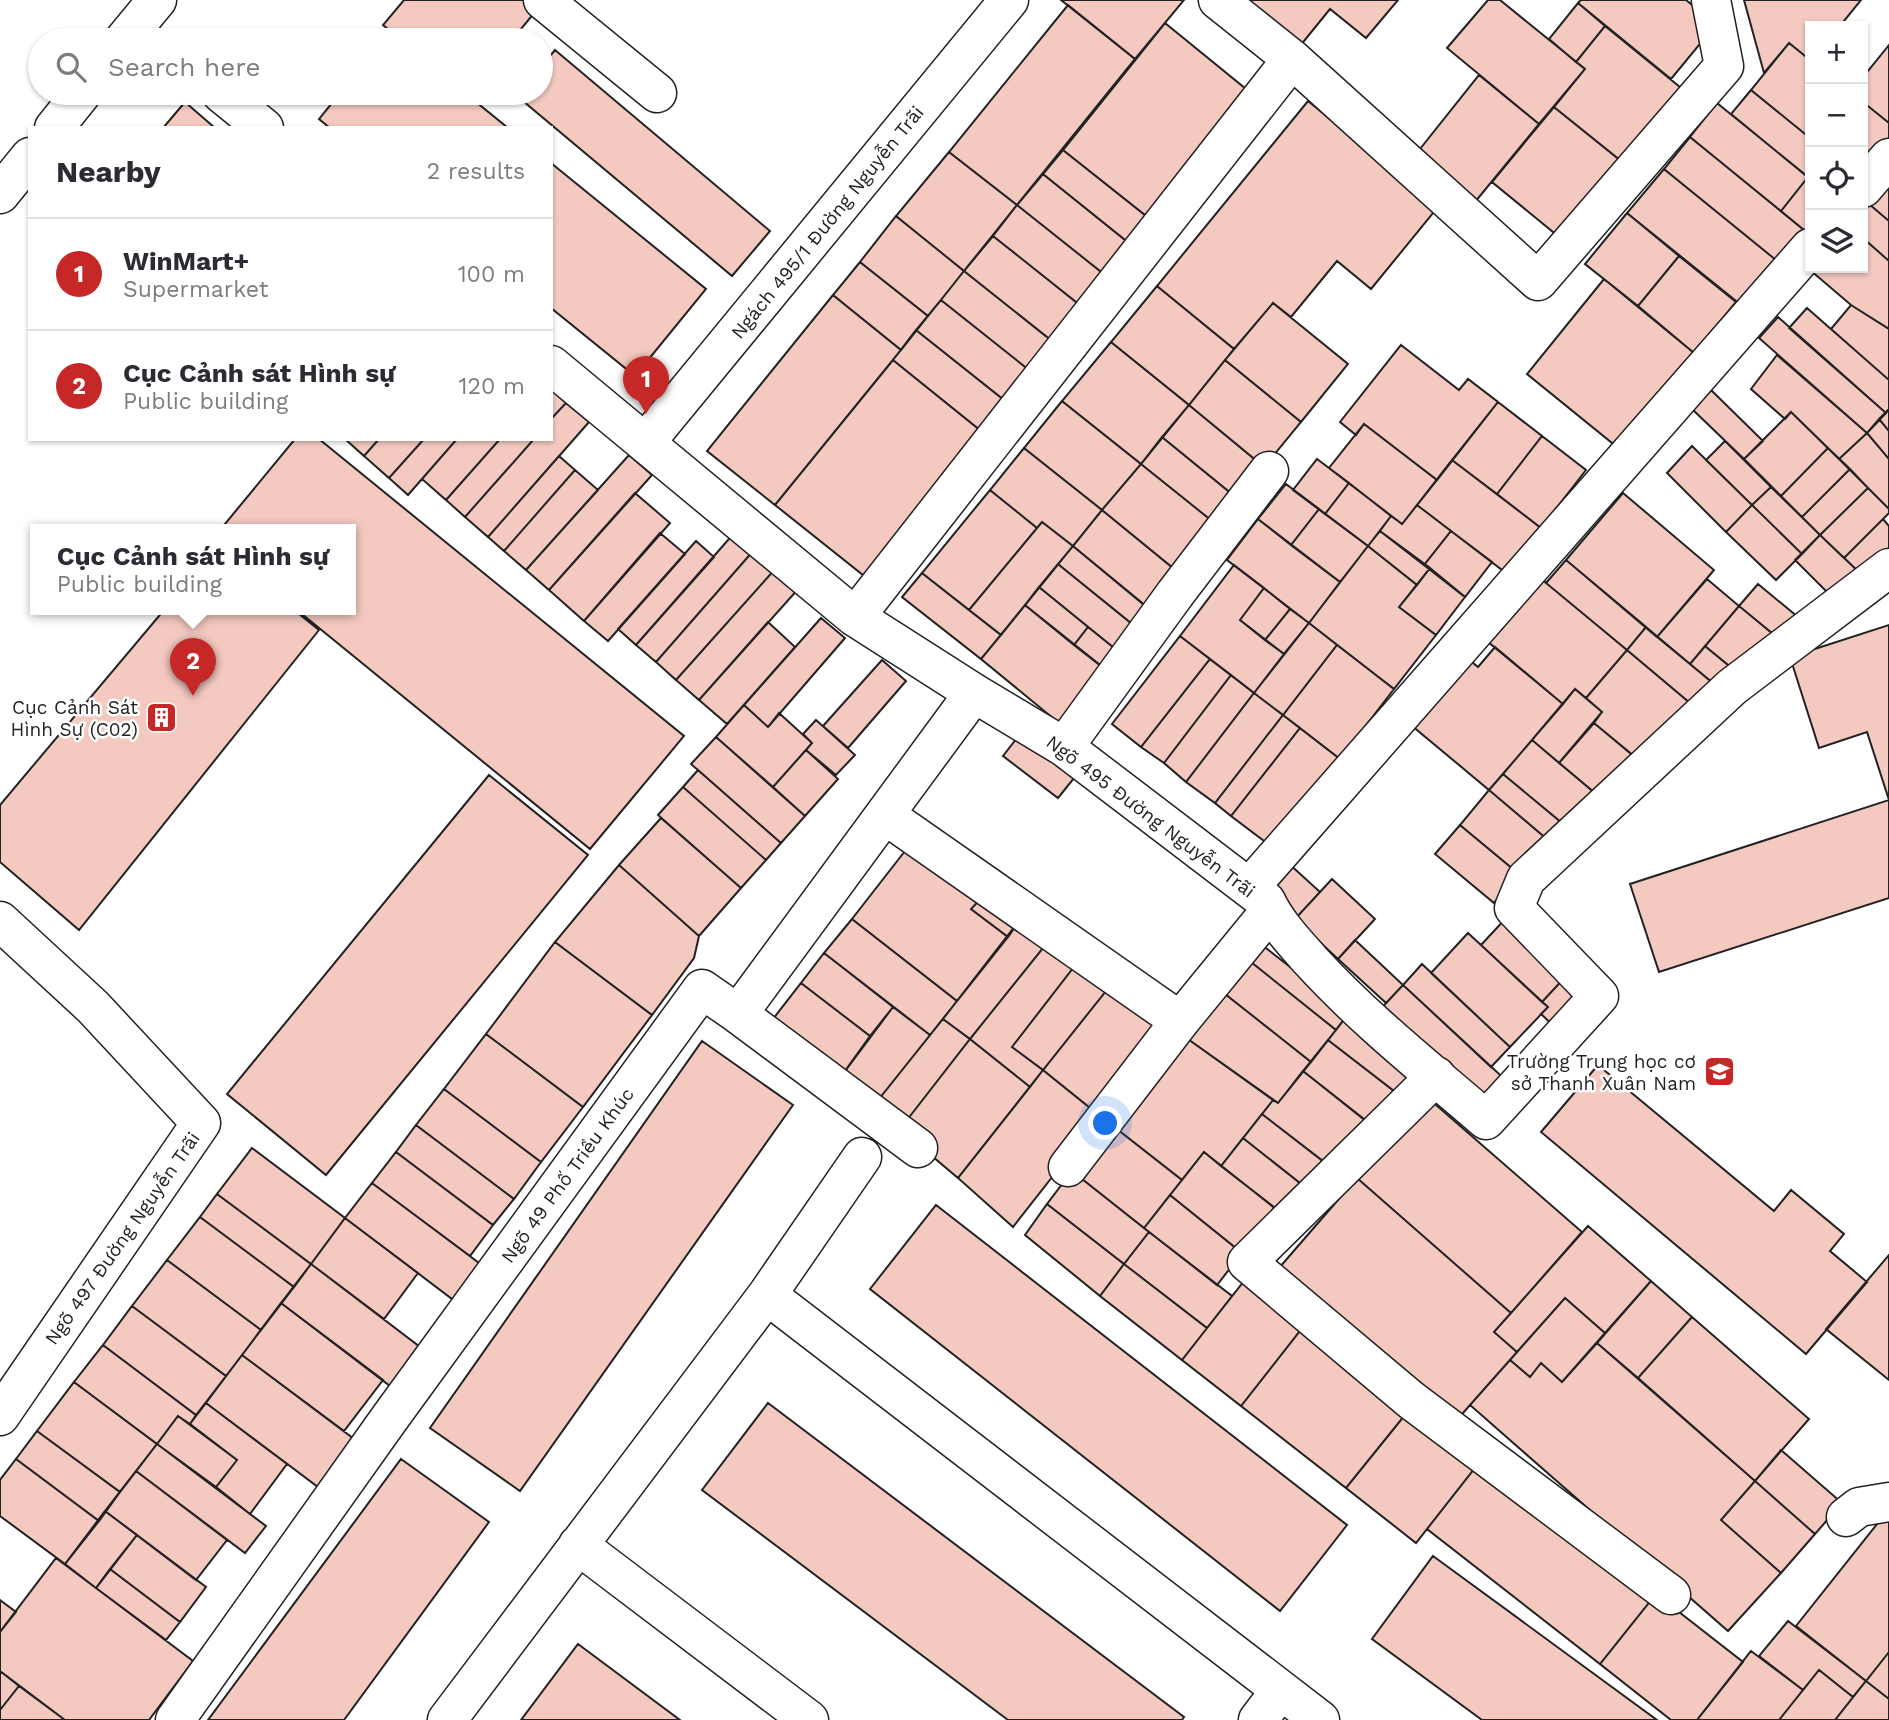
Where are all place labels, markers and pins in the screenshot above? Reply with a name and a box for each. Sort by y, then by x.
pin: 1 [623,356,669,414]
pin: 2 [170,638,216,696]
place label: Cục Cảnh Sát Hình Sự (C02) [11,696,138,741]
building icon: Cục Cảnh Sát Hình Sự (C02) [144,701,178,735]
place label: Trường Trung học cơ sở Thanh Xuân Nam [1507,1050,1696,1095]
school or university icon: Trường Trung học cơ sở Thanh Xuân Nam [1702,1055,1736,1089]

